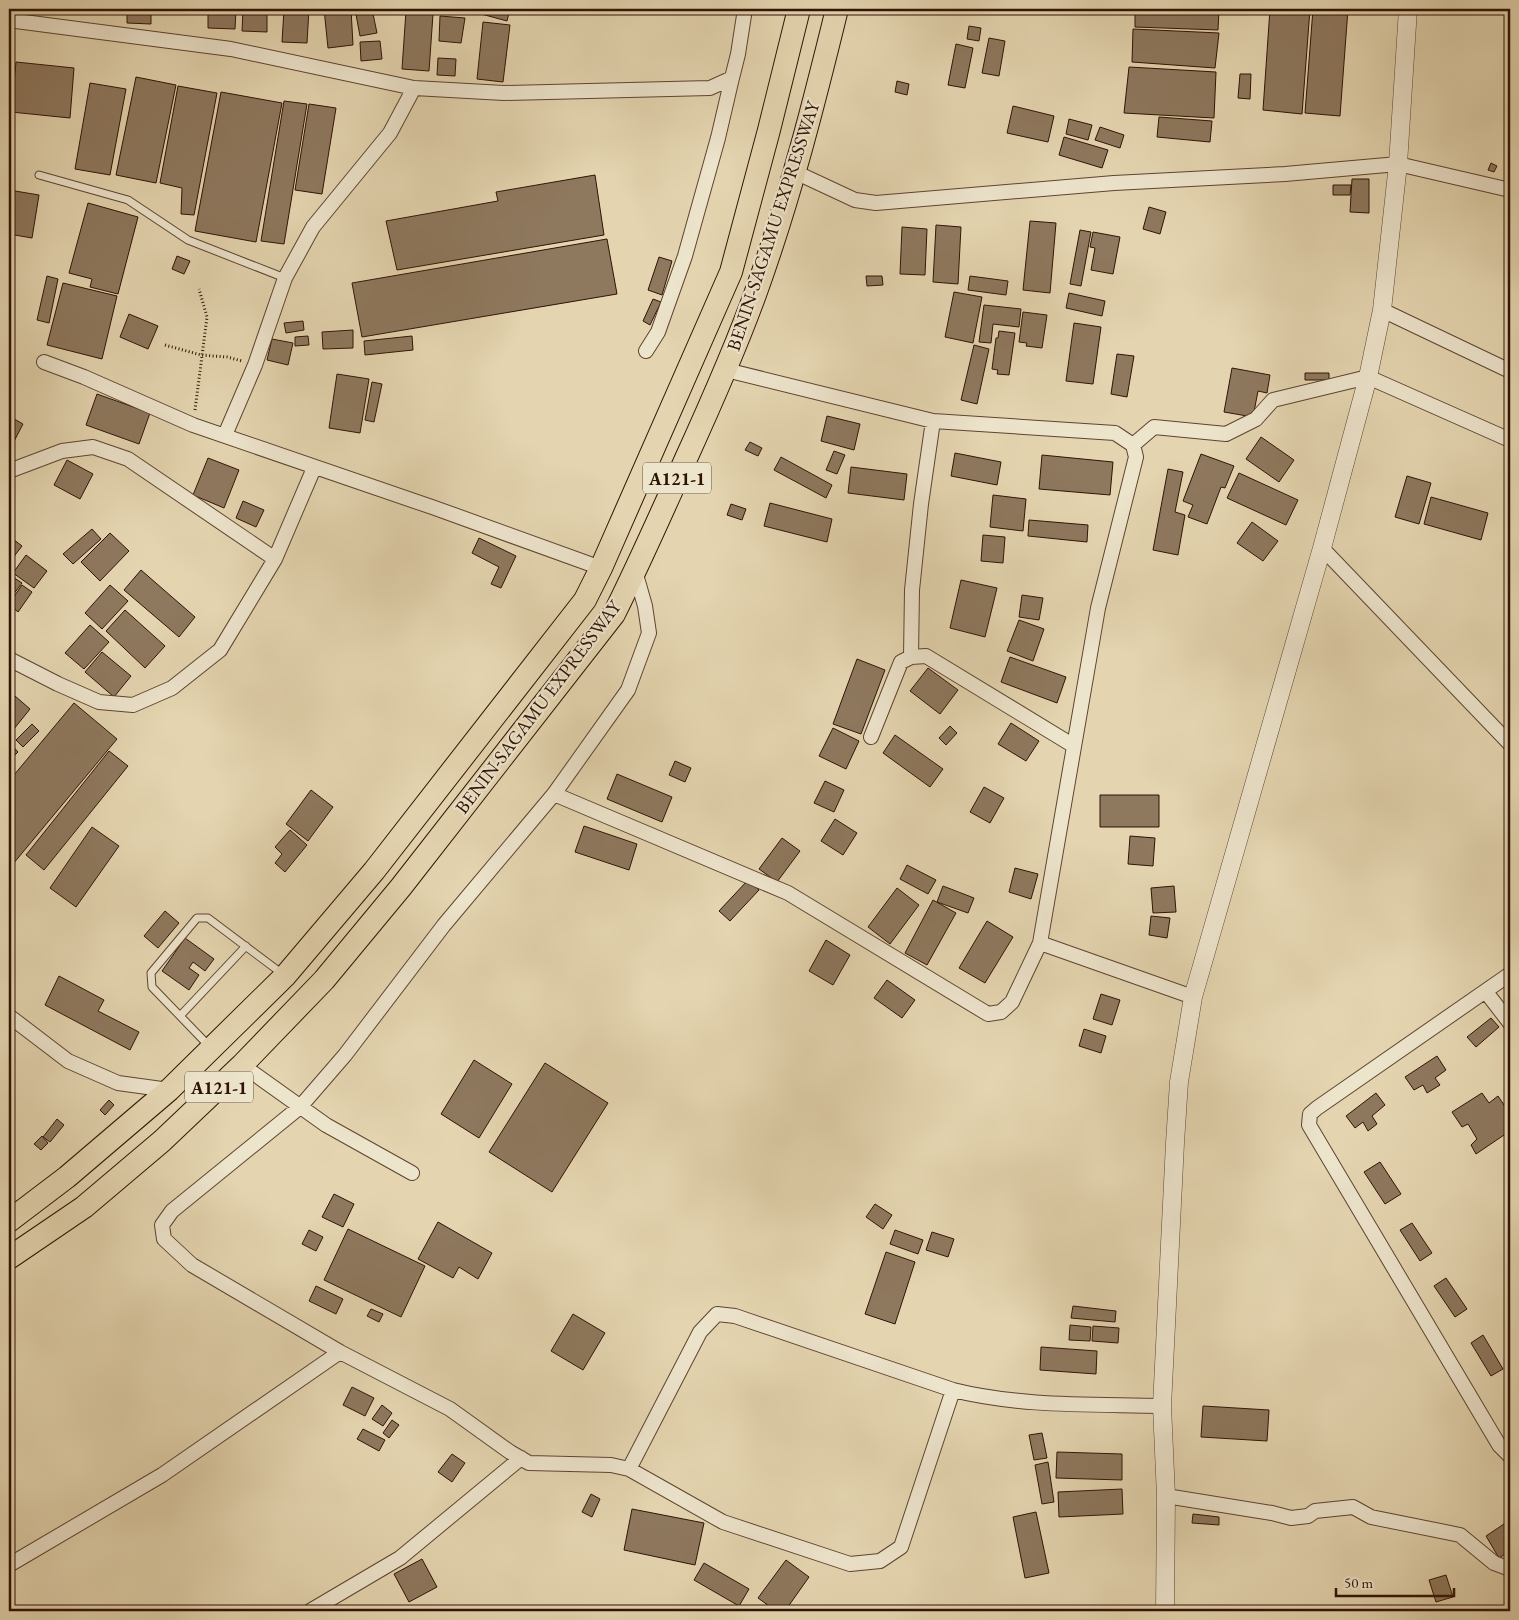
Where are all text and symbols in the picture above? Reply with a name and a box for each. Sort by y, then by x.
street label: BENIN-SAGAMU EXPRESSWAY [721,97,826,354]
road number: A121-1 [643,462,711,493]
street label: BENIN-SAGAMU EXPRESSWAY [449,594,627,819]
road number: A121-1 [185,1072,253,1102]
scale bar [1336,1565,1454,1597]
text: 50 m [1344,1573,1373,1592]

